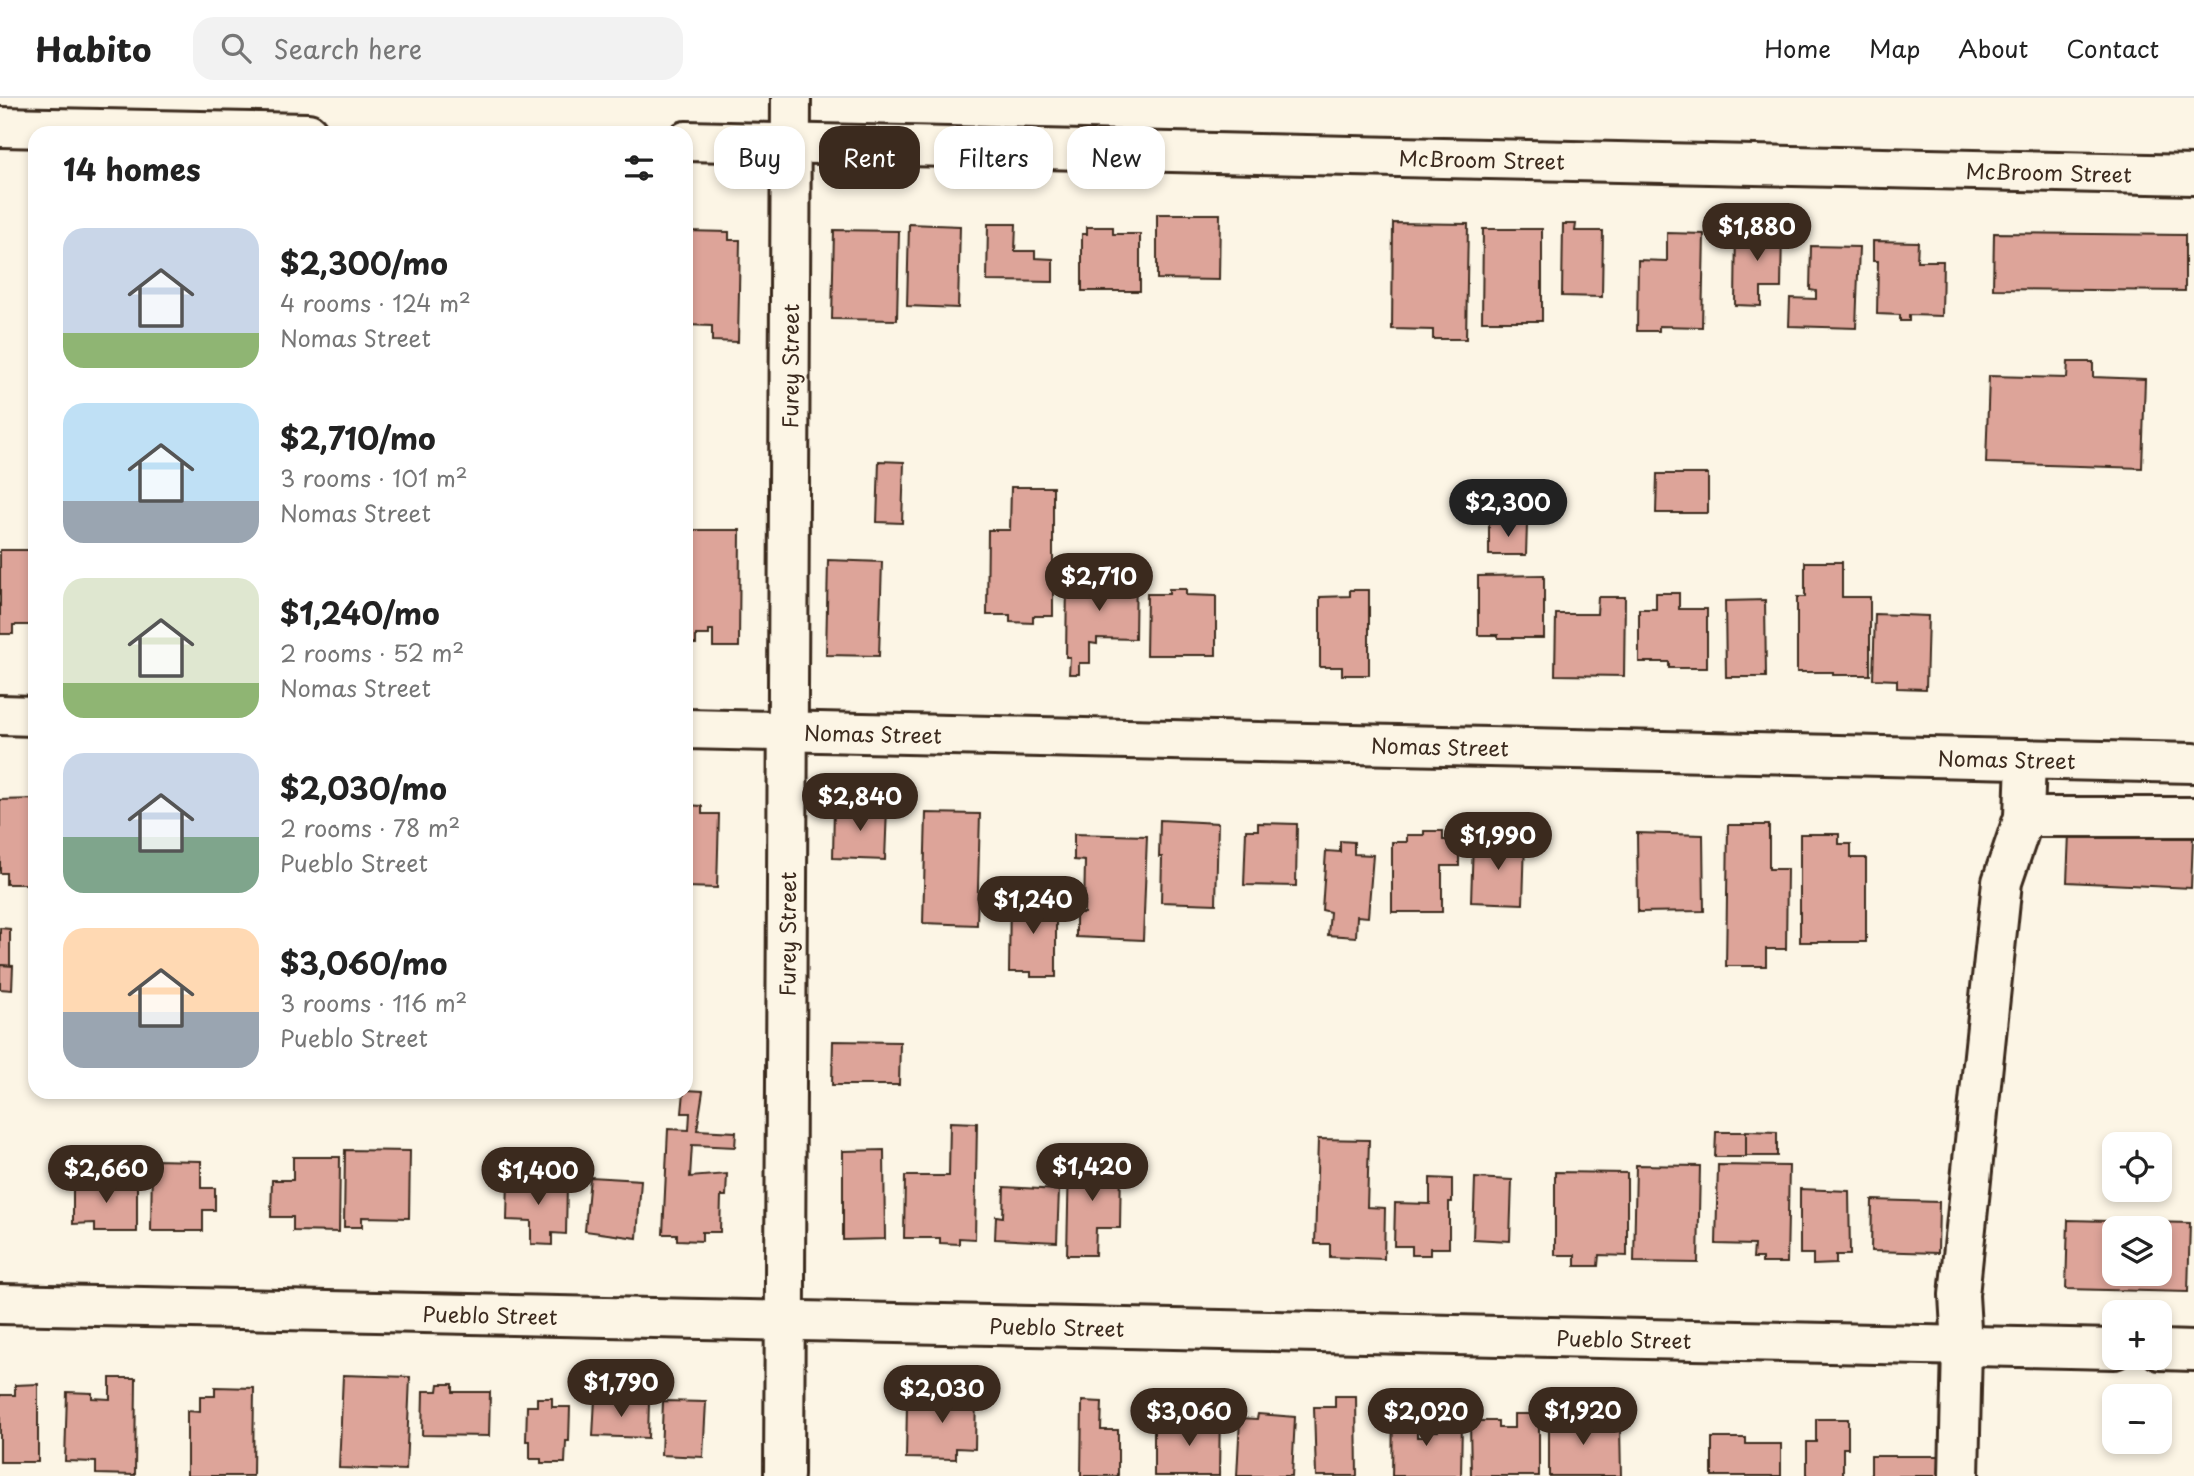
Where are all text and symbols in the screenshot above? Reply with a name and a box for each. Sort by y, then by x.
search box [193,17,683,80]
text: Habito [35,23,151,73]
icon: search [217,29,255,67]
text: Search here [273,29,422,68]
text: Home [1764,30,1831,66]
text: Map [1869,30,1920,66]
text: About [1958,30,2028,66]
text: Contact [2066,30,2159,66]
chip: Buy [714,126,805,189]
chip: Rent [819,126,920,189]
chip: Filters [934,126,1053,189]
chip: New [1067,126,1165,189]
street label: McBroom Street [1398,141,1565,177]
text: 14 homes [63,146,201,191]
icon: filters [620,149,658,187]
street label: McBroom Street [1965,154,2132,190]
pin: $1,880 [1700,204,1814,263]
text: $1,880 [1718,208,1796,243]
text: $2,300/mo [280,240,448,285]
icon: home [119,256,203,340]
text: 4 rooms · 124 m² [280,285,471,320]
street label: Furey Street [773,304,806,428]
text: Nomas Street [280,320,431,355]
text: $2,710/mo [280,415,436,460]
icon: home [119,431,203,515]
text: 3 rooms · 101 m² [280,460,468,495]
pin: $2,300 [1451,480,1565,539]
text: $2,300 [1465,484,1551,519]
text: Nomas Street [280,495,431,530]
pin: $2,710 [1042,554,1156,613]
text: $2,710 [1061,558,1137,593]
text: $1,240/mo [280,590,440,635]
icon: home [119,606,203,690]
text: 2 rooms · 52 m² [280,635,464,670]
text: Nomas Street [280,670,431,705]
street label: Nomas Street [804,716,942,751]
street label: Nomas Street [1371,728,1509,764]
street label: Nomas Street [1937,741,2076,776]
text: $2,030/mo [280,765,447,810]
pin: $2,840 [803,774,917,833]
text: $2,840 [818,778,902,813]
icon: home [119,781,203,865]
text: 2 rooms · 78 m² [280,810,460,845]
pin: $1,990 [1441,812,1555,872]
text: $1,990 [1460,817,1536,852]
text: Pueblo Street [280,845,428,880]
street label: Furey Street [770,872,803,996]
pin: $1,240 [976,876,1090,936]
text: $1,240 [993,881,1073,916]
text: $3,060/mo [280,940,447,985]
icon: home [119,956,203,1040]
text: 3 rooms · 116 m² [280,985,467,1020]
text: Pueblo Street [280,1020,428,1055]
map controls [2102,1132,2172,1454]
button: locate [2102,1132,2172,1202]
pin: $1,420 [1035,1144,1149,1203]
pin: $2,660 [49,1146,163,1205]
pin: $1,400 [481,1148,595,1207]
text: $1,420 [1052,1148,1132,1183]
text: $2,660 [64,1150,148,1185]
text: $1,400 [497,1152,579,1187]
button: layers [2102,1216,2172,1286]
street label: Pueblo Street [422,1297,558,1332]
button: + [2102,1300,2172,1370]
street label: Pueblo Street [989,1309,1125,1344]
street label: Pueblo Street [1556,1321,1692,1356]
pin: $1,790 [564,1360,678,1419]
text: $1,790 [583,1364,659,1399]
pin: $2,030 [885,1366,999,1425]
text: $2,030 [900,1370,984,1405]
button: − [2102,1384,2172,1454]
pin: $3,060 [1132,1388,1246,1448]
pin: $2,020 [1369,1388,1483,1448]
pin: $1,920 [1526,1388,1640,1447]
text: $1,920 [1544,1392,1622,1427]
text: $3,060 [1146,1393,1232,1428]
text: $2,020 [1384,1393,1468,1428]

